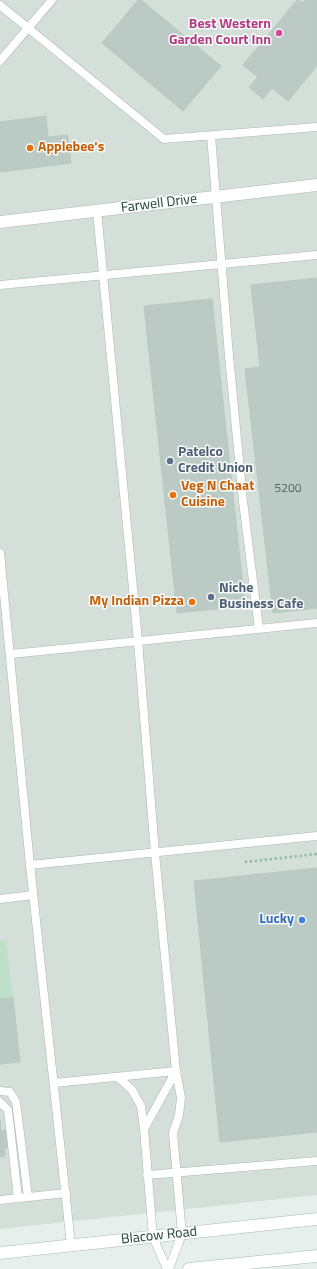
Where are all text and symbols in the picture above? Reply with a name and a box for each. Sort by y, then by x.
place label: Best Western Garden Court Inn [169,17,271,50]
marker: Best Western Garden Court Inn [274,28,284,38]
place label: Applebee's [38,140,104,156]
marker: Applebee's [25,143,35,153]
street label: Farwell Drive [120,191,198,217]
place label: Patelco Credit Union [178,445,253,478]
marker: Patelco Credit Union [165,456,175,466]
place label: Veg N Chaat Cuisine [181,479,254,512]
house number: 5200 [275,482,301,496]
marker: Veg N Chaat Cuisine [168,490,178,500]
place label: Niche Business Cafe [219,581,304,614]
marker: Niche Business Cafe [206,592,216,602]
place label: My Indian Pizza [89,594,184,610]
marker: My Indian Pizza [187,597,197,607]
place label: Lucky [259,912,294,928]
marker: Lucky [297,915,307,925]
street label: Blacow Road [120,1224,198,1248]

